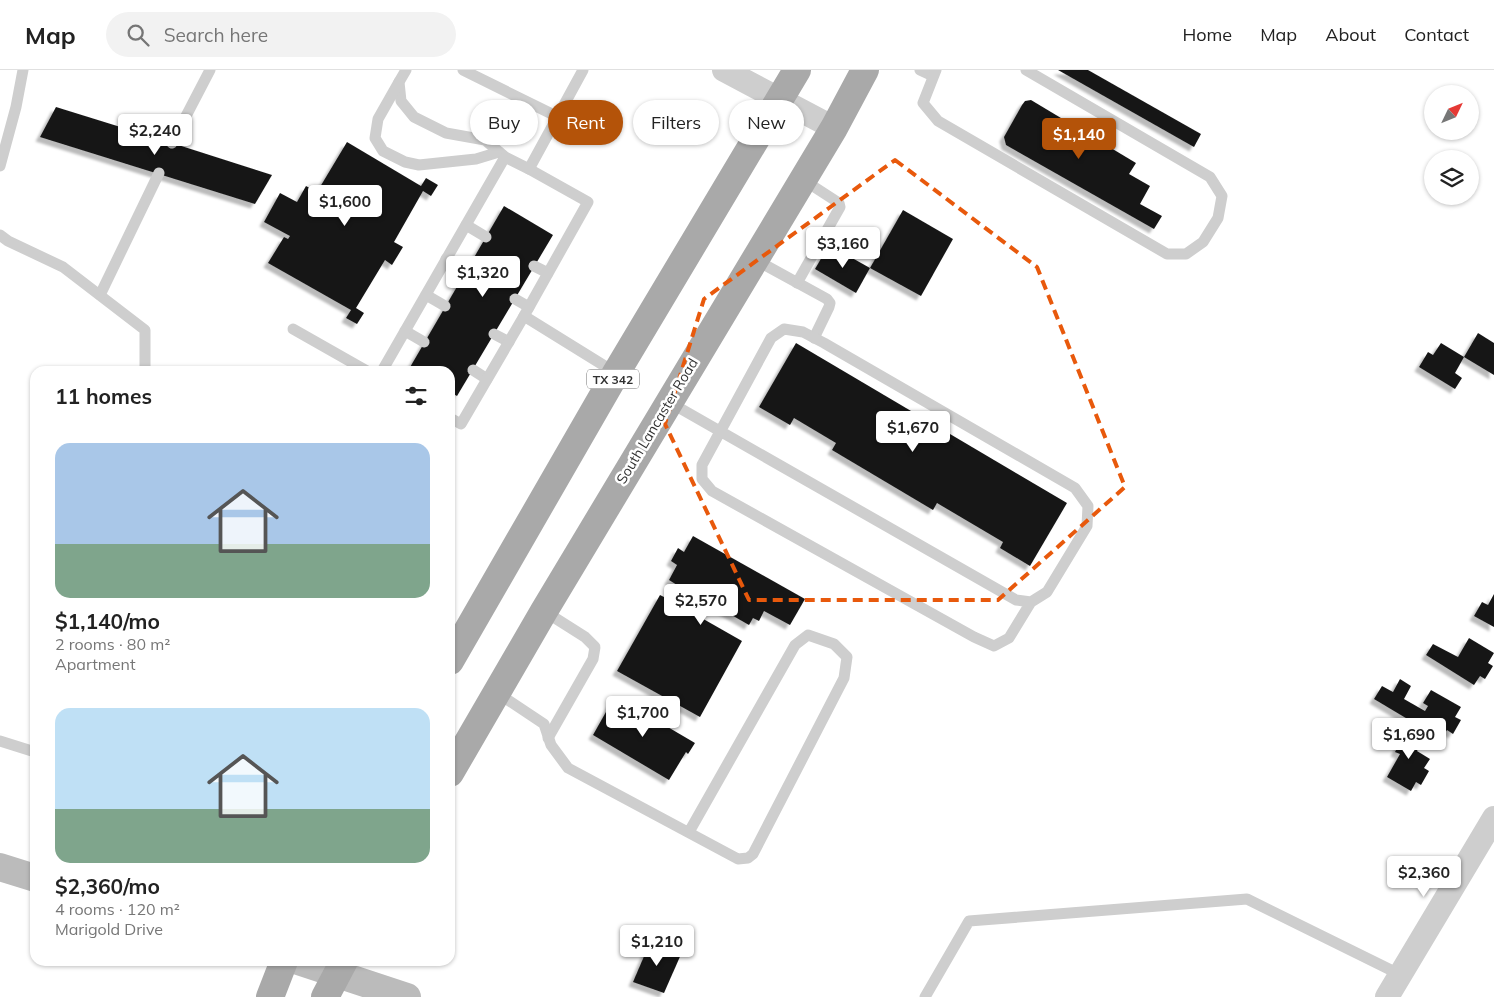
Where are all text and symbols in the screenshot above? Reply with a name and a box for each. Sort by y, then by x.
search box [106,12,456,57]
text: Map [25,20,76,50]
icon: search [124,21,152,49]
text: Search here [164,23,268,47]
text: Home [1182,23,1232,46]
text: Map [1260,23,1297,46]
text: About [1325,23,1376,46]
text: Contact [1404,23,1469,46]
north arrow [1424,85,1479,140]
map controls [1424,85,1479,205]
chip: Buy [470,100,538,145]
chip: Rent [548,100,623,145]
chip: Filters [633,100,719,145]
chip: New [729,100,804,145]
pin: $2,240 [114,114,196,156]
pin: $1,140 [1038,118,1120,160]
text: $2,240 [129,120,181,140]
text: $1,140 [1053,124,1105,144]
button: layers [1424,150,1479,205]
pin: $1,600 [304,184,386,227]
text: $1,600 [319,191,371,211]
pin: $3,160 [802,226,884,269]
text: $3,160 [817,233,869,253]
pin: $1,320 [442,256,524,298]
text: $1,320 [457,262,509,282]
street label: South Lancaster Road [612,355,702,487]
road number: TX 342 [587,370,639,388]
icon: filters [402,382,430,410]
text: 11 homes [55,383,152,409]
pin: $1,670 [872,410,954,453]
text: $1,670 [887,417,939,437]
icon: home [198,476,288,566]
pin: $2,570 [660,584,742,626]
text: $2,570 [675,590,727,610]
text: $1,140/mo [55,608,160,634]
text: 2 rooms · 80 m² [55,634,170,654]
text: Apartment [55,654,136,674]
pin: $1,700 [602,696,684,738]
text: $1,700 [617,702,669,722]
pin: $1,690 [1368,718,1450,760]
text: $1,690 [1383,724,1435,744]
icon: home [198,741,288,831]
pin: $2,360 [1383,856,1465,898]
text: $2,360 [1398,862,1450,882]
text: $2,360/mo [55,873,160,899]
text: 4 rooms · 120 m² [55,899,180,919]
text: Marigold Drive [55,919,163,939]
pin: $1,210 [616,924,698,967]
text: $1,210 [631,931,683,951]

